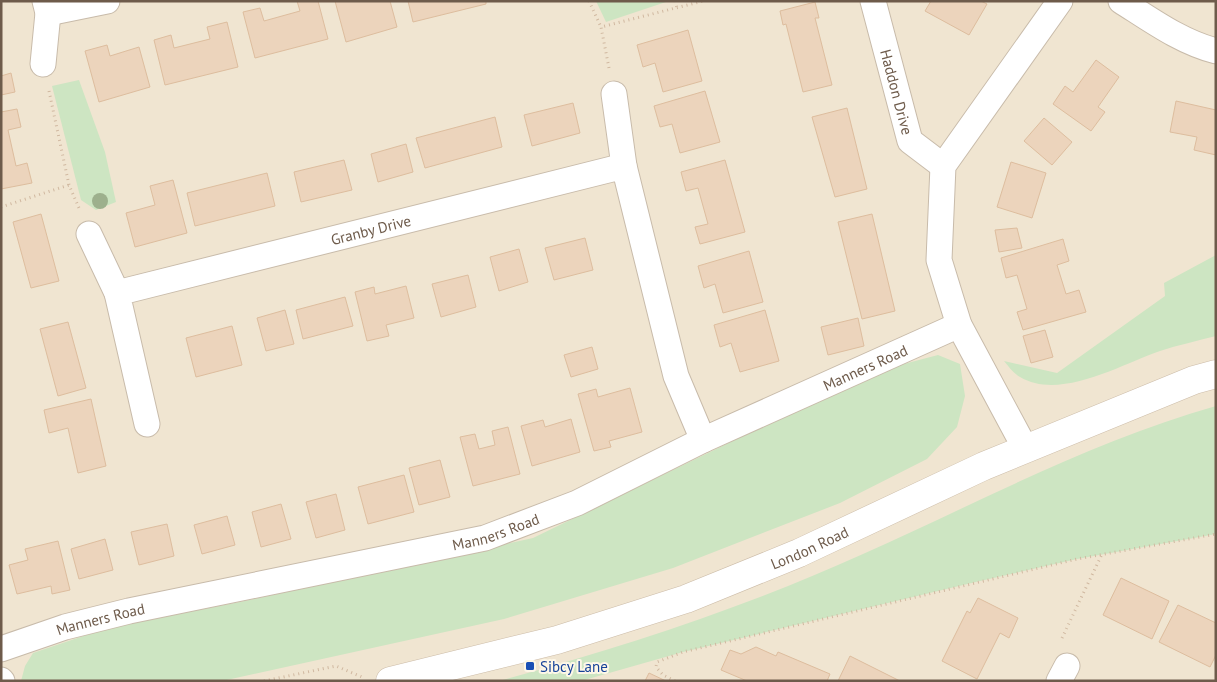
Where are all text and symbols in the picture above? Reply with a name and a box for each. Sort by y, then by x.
street label: Haddon Drive [877,47,917,137]
street label: Granby Drive [329,210,413,249]
street label: Manners Road [820,340,910,394]
street label: Manners Road [450,509,542,554]
street label: London Road [768,522,851,573]
street label: Manners Road [53,599,146,639]
place label: Sibcy Lane [540,657,608,676]
marker: Sibcy Lane [524,660,536,672]

